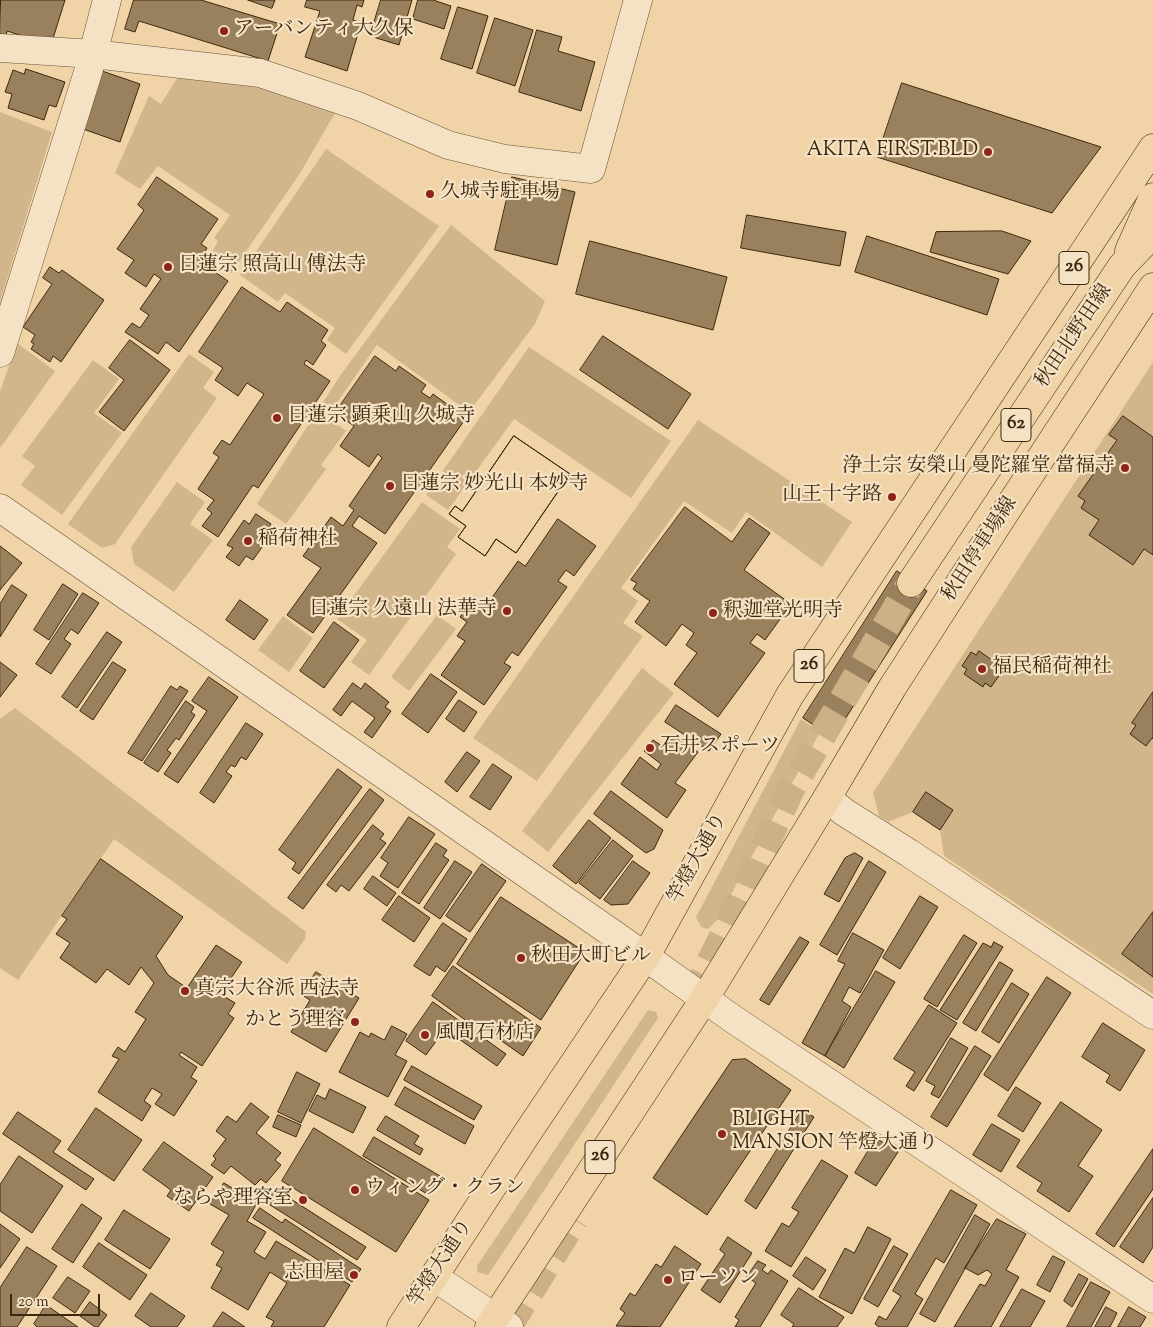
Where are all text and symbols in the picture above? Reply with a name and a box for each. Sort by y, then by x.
place label: アーバンティ大久保 [234,19,413,43]
marker: アーバンティ大久保 [218,25,230,37]
place label: AKITA FIRST.BLD [806,140,978,164]
marker: AKITA FIRST.BLD [982,146,994,158]
place label: 久城寺駐車場 [440,182,560,206]
marker: 久城寺駐車場 [424,188,436,200]
road number: 26 [1059,252,1089,284]
place label: 日蓮宗 照高山 傅法寺 [178,255,367,279]
marker: 日蓮宗 照高山 傅法寺 [162,261,174,273]
street label: 秋田北野田線 [1032,281,1118,393]
place label: 日蓮宗 顕乗山 久城寺 [287,406,476,430]
road number: 62 [1001,408,1031,442]
marker: 日蓮宗 顕乗山 久城寺 [271,412,283,424]
place label: 浄土宗 安榮山 曼陀羅堂 當福寺 [842,456,1115,480]
marker: 浄土宗 安榮山 曼陀羅堂 當福寺 [1119,462,1131,474]
place label: 日蓮宗 妙光山 本妙寺 [400,474,589,498]
marker: 日蓮宗 妙光山 本妙寺 [384,480,396,492]
place label: 山王十字路 [782,485,882,509]
marker: 山王十字路 [886,491,898,503]
street label: 秋田停車場線 [938,493,1024,607]
place label: 稲荷神社 [258,529,338,553]
marker: 稲荷神社 [242,535,254,547]
place label: 日蓮宗 久遠山 法華寺 [308,599,497,623]
place label: 釈迦堂光明寺 [723,601,843,625]
marker: 日蓮宗 久遠山 法華寺 [501,605,513,617]
marker: 釈迦堂光明寺 [707,607,719,619]
road number: 26 [794,649,824,682]
place label: 福民稲荷神社 [992,657,1112,681]
marker: 福民稲荷神社 [976,663,988,675]
place label: 石井スポーツ [660,736,780,760]
marker: 石井スポーツ [644,742,656,754]
street label: 竿燈大通り [664,809,734,909]
place label: 秋田大町ビル [531,946,651,970]
marker: 秋田大町ビル [515,952,527,964]
place label: 真宗大谷派 西法寺 [195,979,359,1003]
marker: 真宗大谷派 西法寺 [179,985,191,997]
place label: かとう理容 [245,1010,345,1034]
marker: かとう理容 [349,1016,361,1028]
place label: 風間石材店 [435,1023,535,1047]
marker: 風間石材店 [419,1029,431,1041]
place label: BLIGHT MANSION 竿燈大通り [732,1110,938,1157]
marker: BLIGHT MANSION 竿燈大通り [716,1128,728,1140]
road number: 26 [585,1140,615,1174]
place label: ウィング・クラン [365,1178,525,1202]
marker: ウィング・クラン [349,1184,361,1196]
place label: ならや理容室 [173,1188,293,1212]
marker: ならや理容室 [297,1194,309,1206]
street label: 竿燈大通り [405,1216,479,1312]
place label: 志田屋 [284,1263,344,1287]
place label: ローソン [678,1268,758,1292]
marker: 志田屋 [348,1269,360,1281]
marker: ローソン [662,1274,674,1286]
scale bar [12,1284,102,1316]
text: 20 m [18,1292,49,1313]

